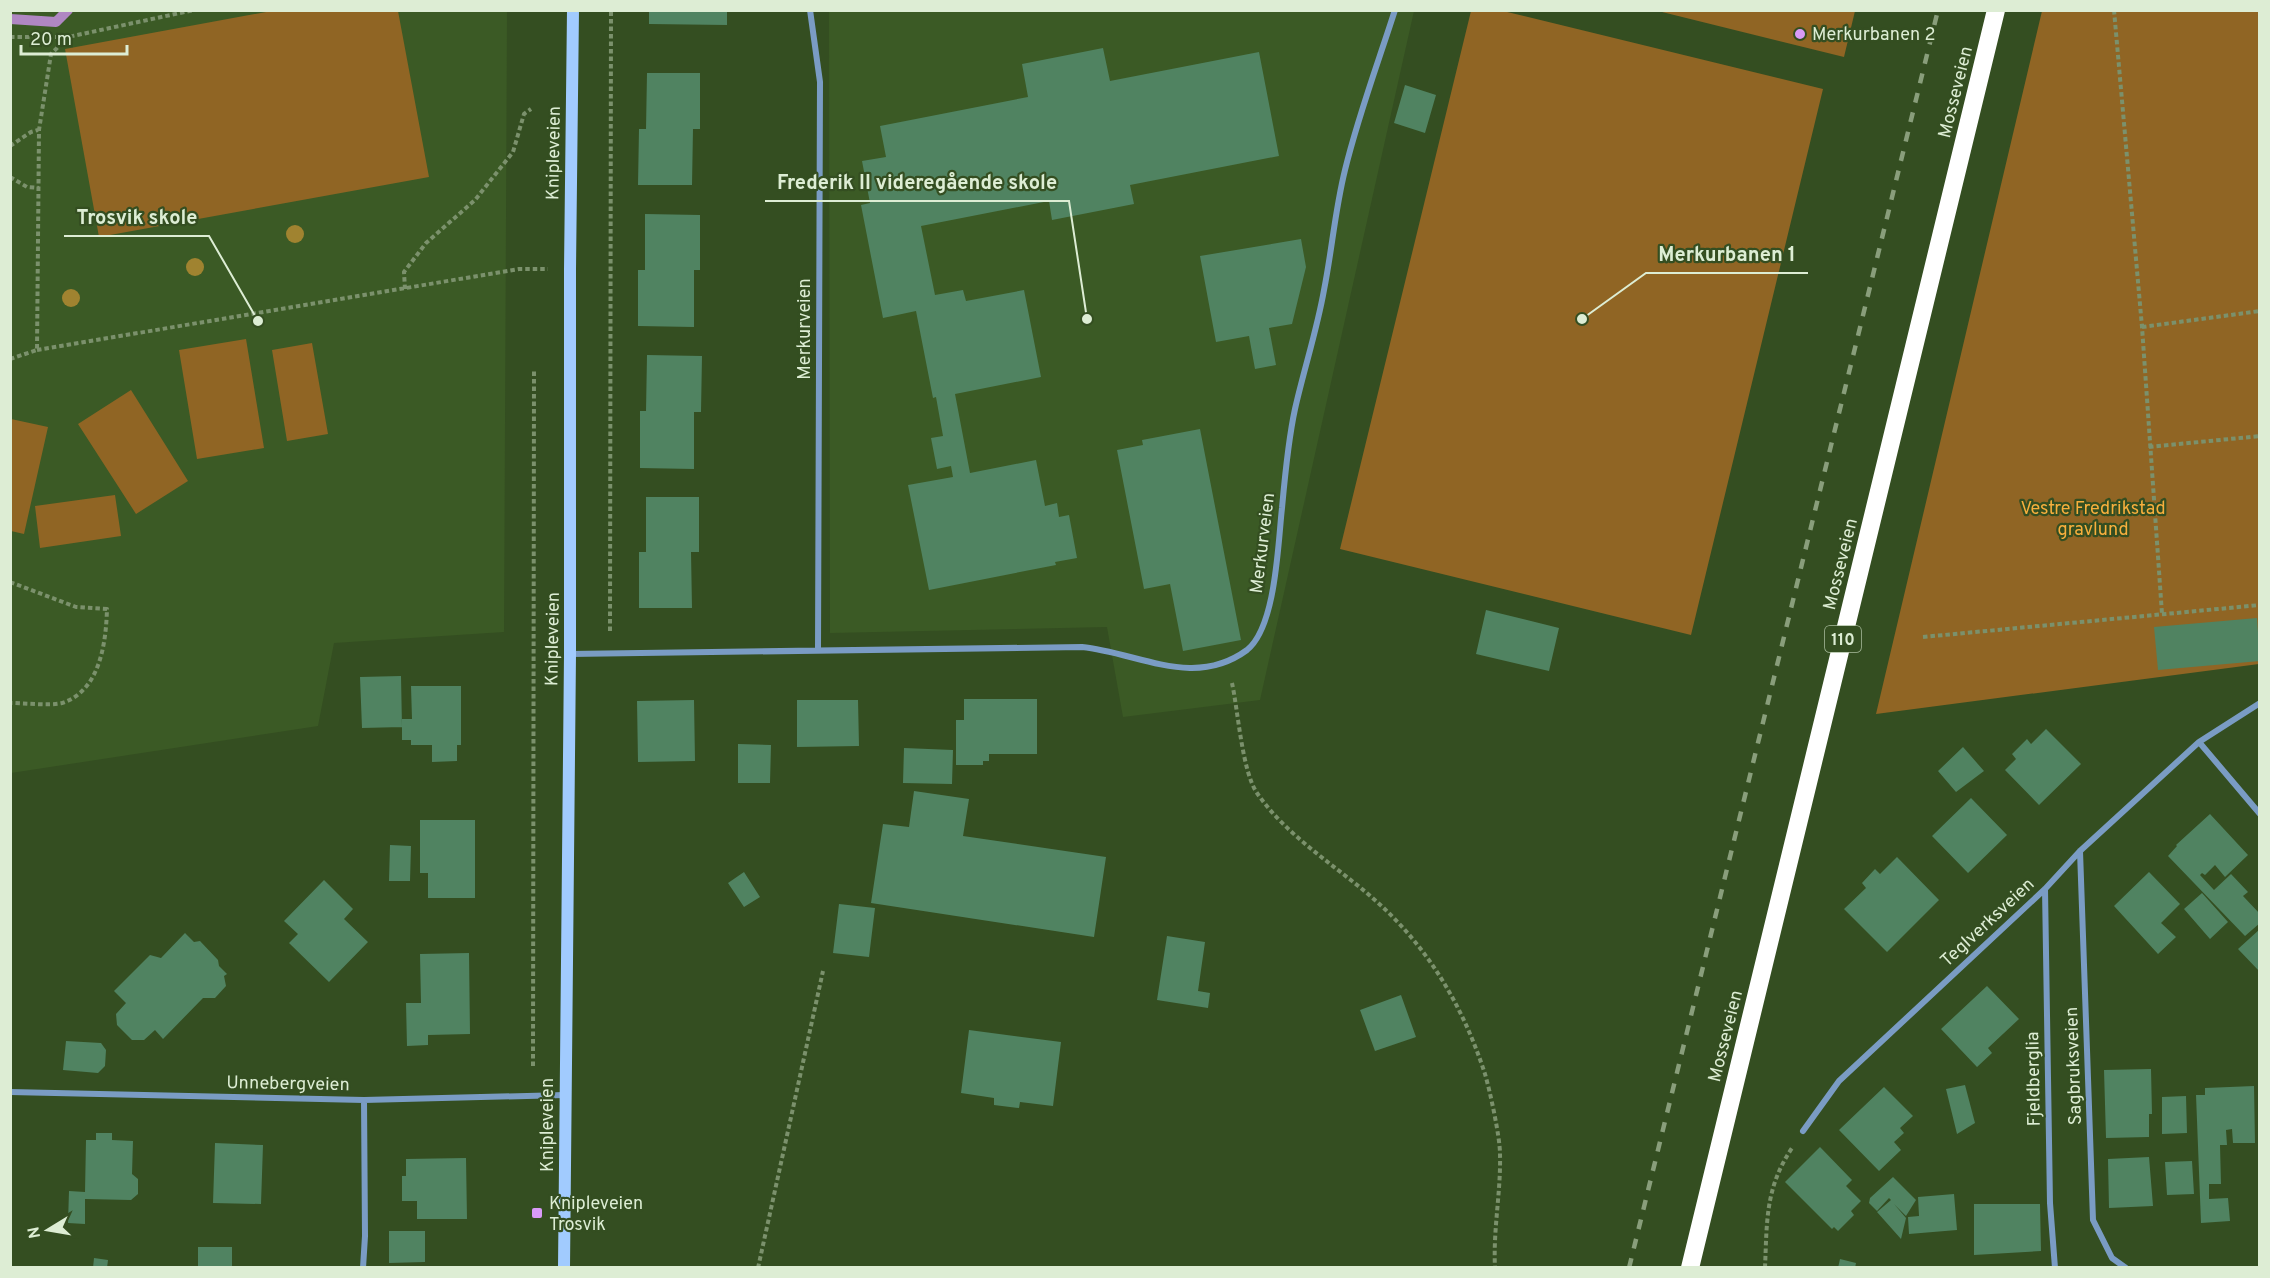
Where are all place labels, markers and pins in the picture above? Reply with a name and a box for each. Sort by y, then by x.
place label: Merkurbanen 2 [1812,24,1935,47]
marker: Merkurbanen 2 [1793,27,1807,41]
callout: Frederik II videregående skole [765,163,1069,201]
callout: Trosvik skole [64,198,209,236]
callout: Merkurbanen 1 [1646,235,1808,273]
place label: Knipleveien Trosvik [549,1193,643,1237]
marker: Knipleveien Trosvik [530,1206,544,1220]

